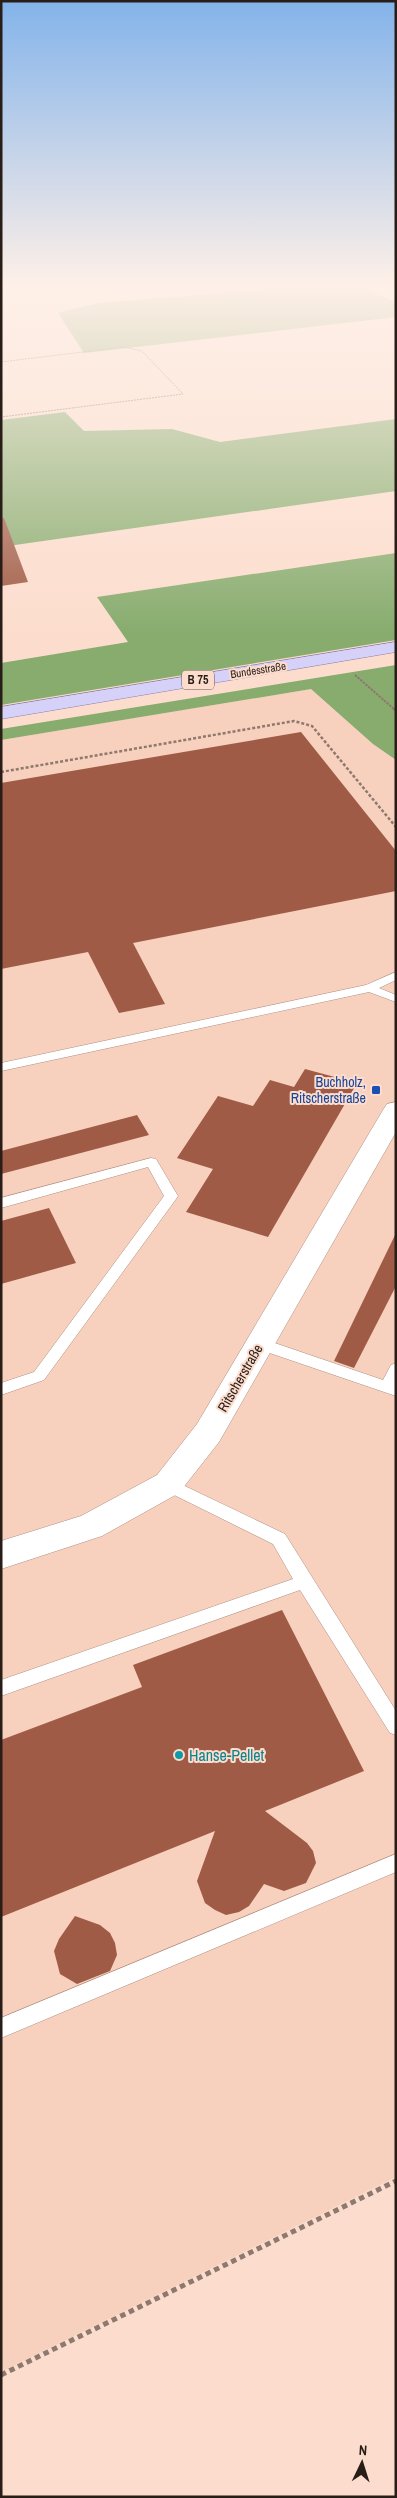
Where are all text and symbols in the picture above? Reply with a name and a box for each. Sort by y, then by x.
street label: Bundesstraße [229,659,287,681]
road number: B 75 [182,670,214,690]
place label: Buchholz, Ritscherstraße [291,1073,366,1107]
marker: Buchholz, Ritscherstraße [370,1084,382,1096]
street label: Ritscherstraße [213,1341,267,1415]
place label: Hanse-Pellet [189,1744,264,1766]
marker: Hanse-Pellet [173,1749,185,1761]
north arrow [337,2438,387,2488]
text: N [358,2441,368,2459]

